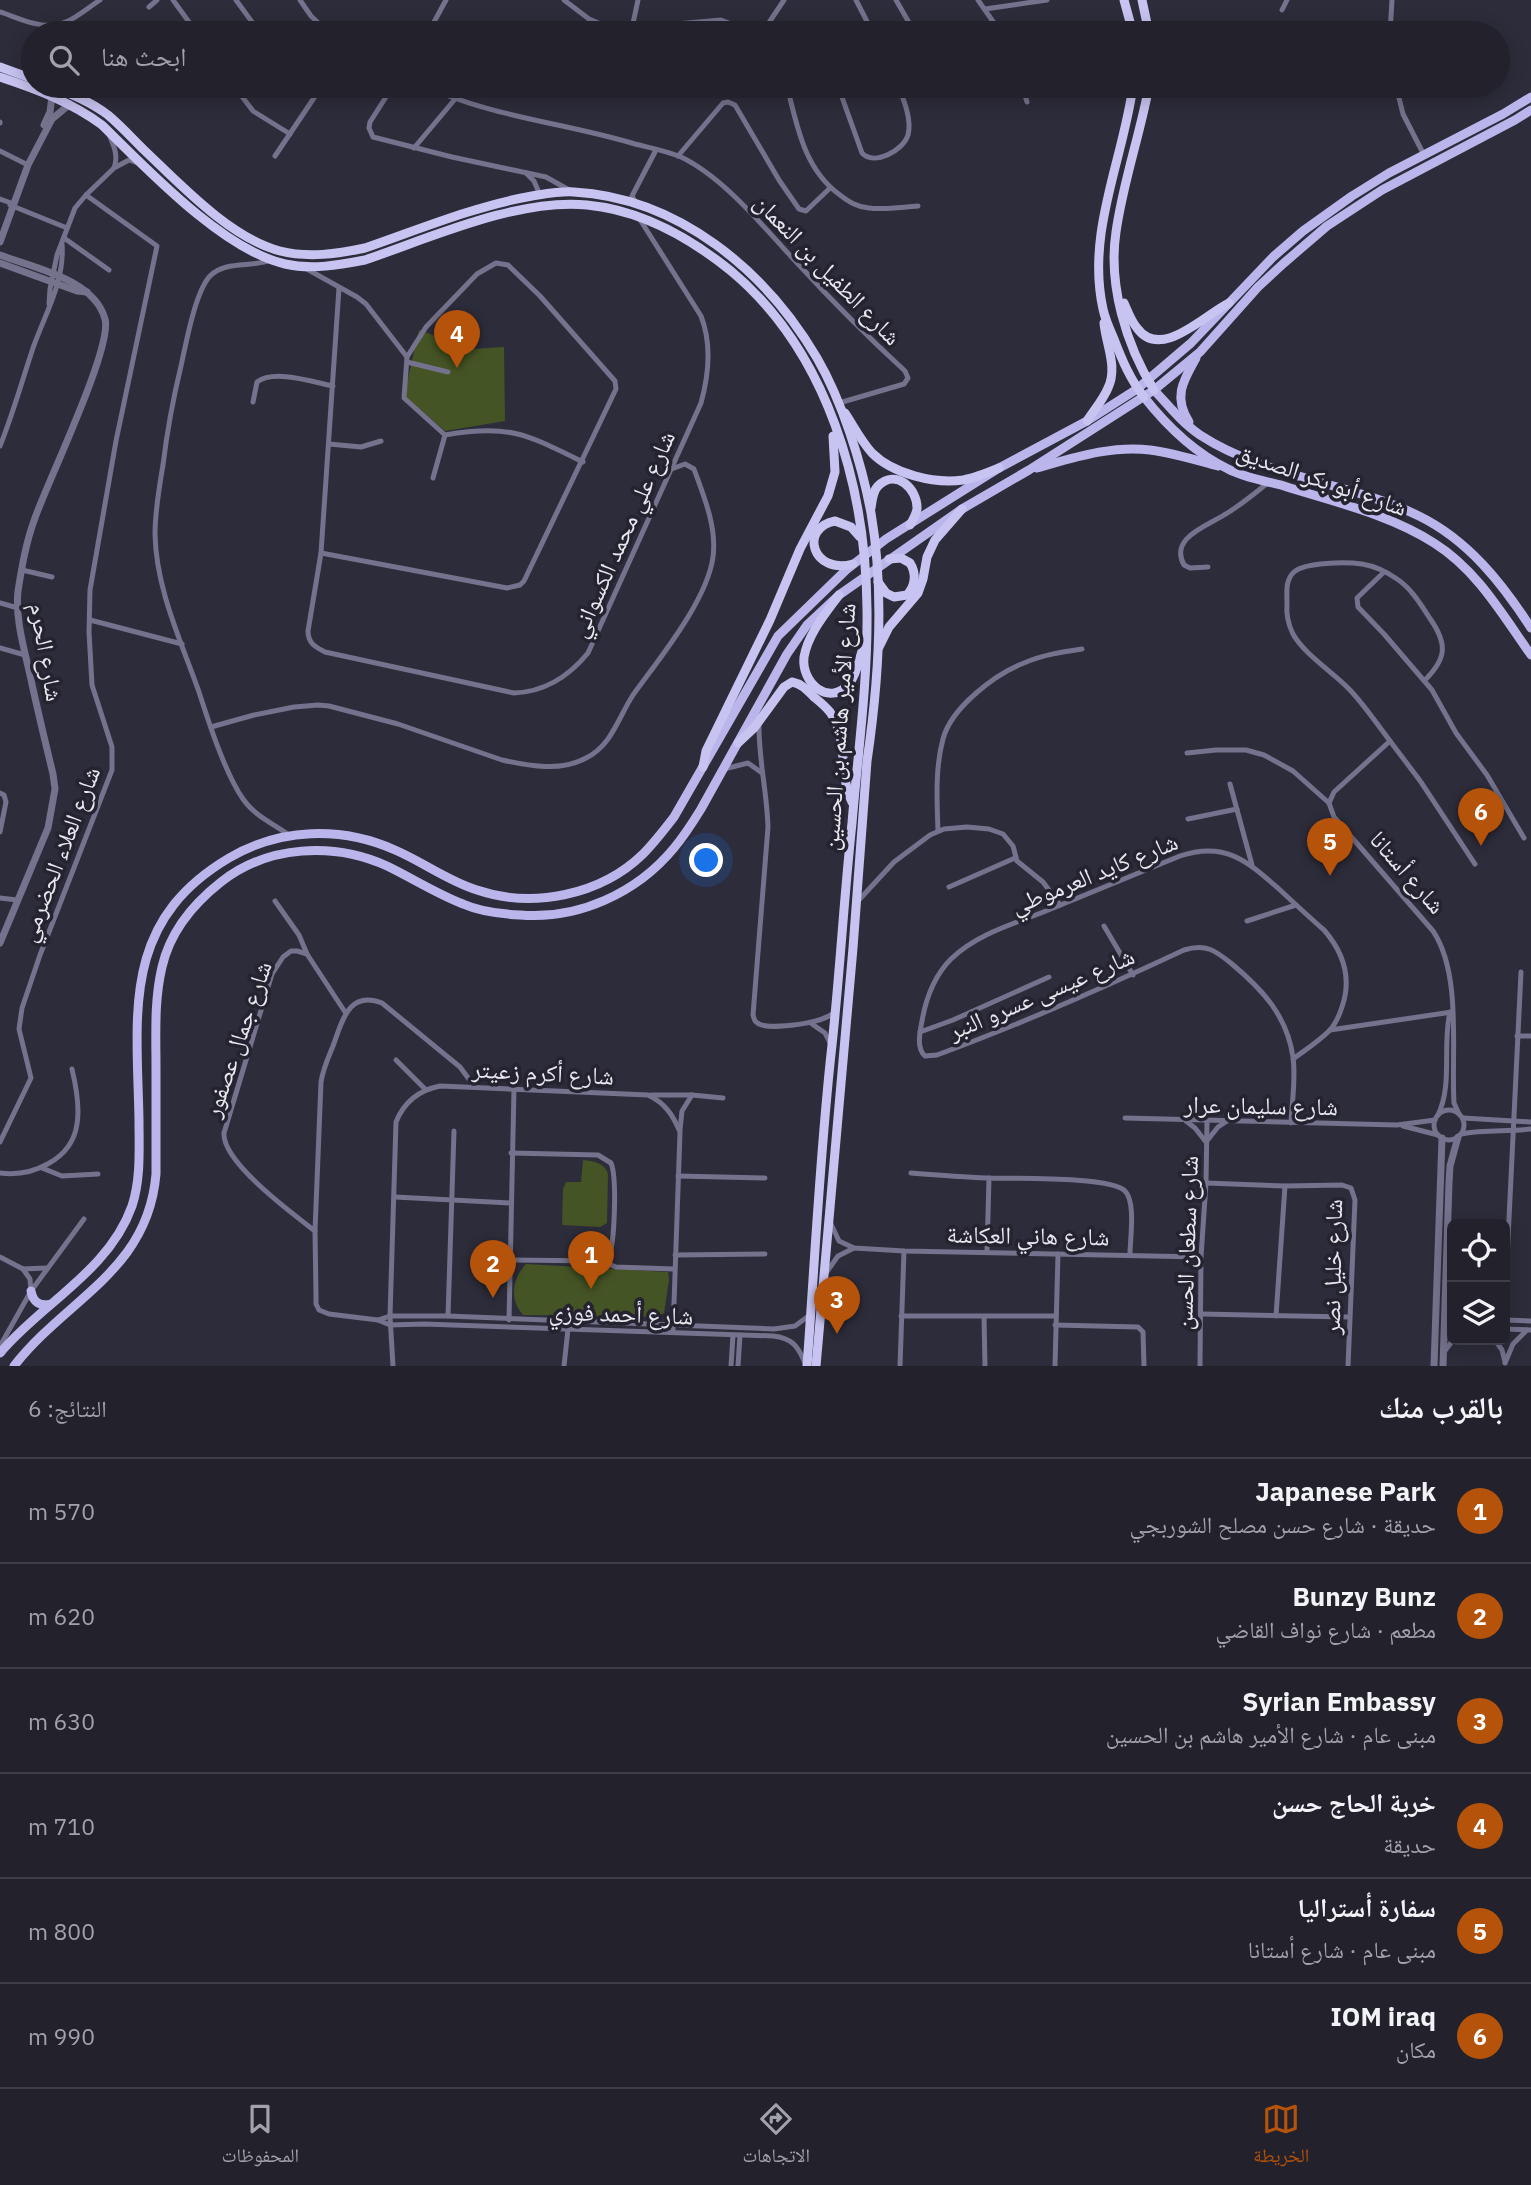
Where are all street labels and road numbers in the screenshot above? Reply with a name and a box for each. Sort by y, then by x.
street label: شارع الطفيل بن النعمان [747,186,909,352]
street label: شارع علي محمد الكسواني [562,426,686,644]
street label: شارع أبو بكر الصديق [1233,435,1411,523]
street label: شارع الحرم [22,600,71,704]
street label: شارع الأمير هاشم بن الحسين [813,602,864,852]
street label: شارع العلاء الحضرمي [11,762,111,948]
street label: شارع أستانا [1363,824,1453,920]
street label: شارع كايد العرموطي [1006,825,1184,925]
street label: شارع عيسى عسرو النبر [942,939,1139,1047]
street label: شارع جمال عصفور [195,957,279,1122]
street label: شارع أكرم زعيتر [470,1052,615,1093]
street label: شارع سليمان عرار [1183,1088,1338,1122]
street label: شارع سطعان الحسن [1167,1155,1205,1331]
street label: شارع خليل نصر [1315,1199,1349,1336]
street label: شارع هاني العكاشة [946,1218,1110,1257]
street label: شارع أحمد فوزي [548,1294,694,1336]

